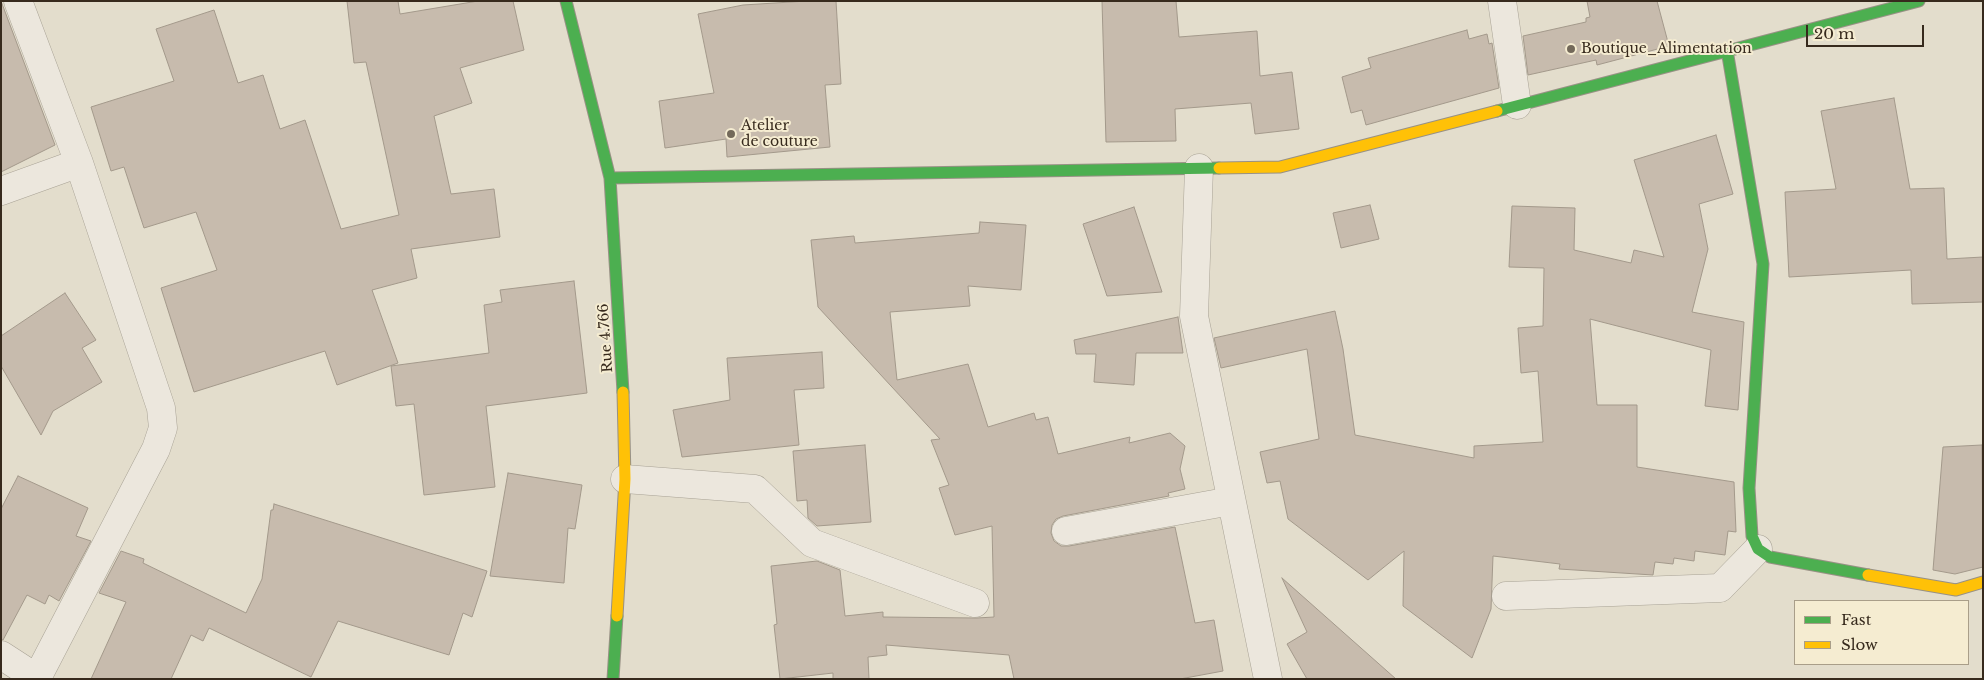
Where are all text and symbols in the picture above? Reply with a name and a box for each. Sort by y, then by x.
scale bar [1809,15,1926,47]
text: 20 m [1814,24,1854,43]
place label: Boutique_Alimentation [1581,41,1752,57]
marker: Boutique_Alimentation [1565,43,1577,55]
place label: Atelier de couture [741,118,818,150]
marker: Atelier de couture [725,128,737,140]
street label: Rue 4.766 [595,303,617,373]
legend [1794,600,1969,665]
text: Fast [1841,610,1871,629]
text: Slow [1841,635,1878,654]

